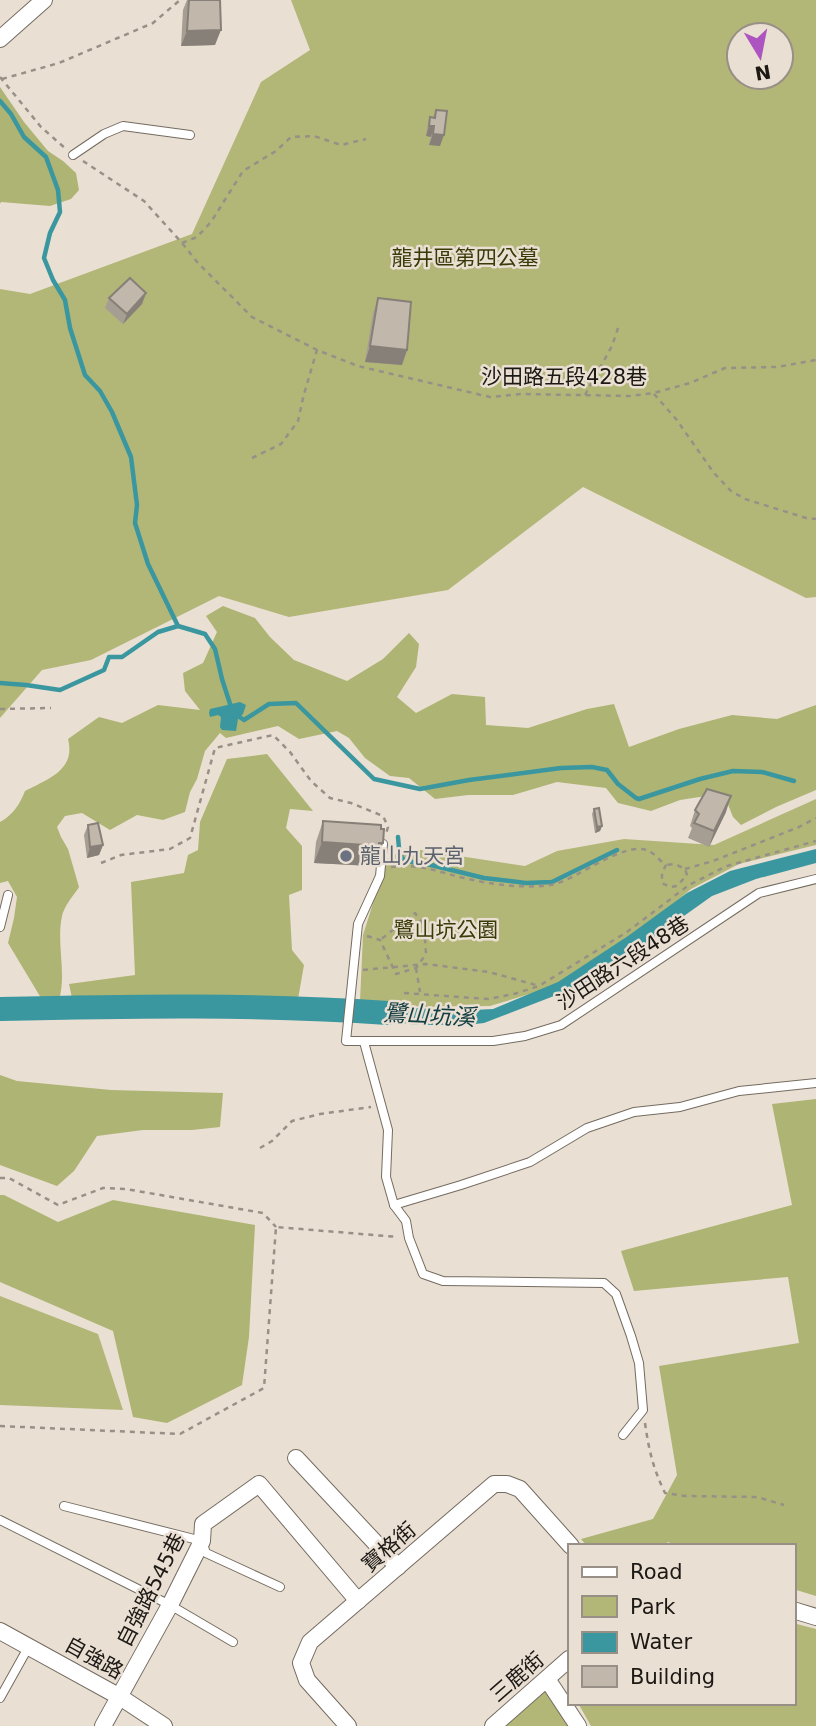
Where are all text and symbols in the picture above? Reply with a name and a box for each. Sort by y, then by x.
north arrow [725,21,795,91]
text: N [753,61,773,85]
park label: 龍井區第四公墓 [392,246,539,270]
street label: 沙田路五段428巷 [481,365,647,389]
place label: 龍山九天宮 [360,844,465,868]
marker: 龍山九天宮 [338,848,354,864]
street label: 沙田路六段48巷 [552,911,694,1015]
park label: 鷺山坑公園 [394,918,499,942]
water label: 鷺山坑溪 [382,1000,479,1031]
street label: 寶格街 [357,1517,421,1577]
street label: 自強路545巷 [112,1529,190,1651]
legend [568,1544,795,1705]
text: Road [630,1560,683,1584]
text: Park [630,1595,676,1619]
text: Water [630,1630,692,1654]
street label: 自強路 [61,1632,127,1684]
street label: 三鹿街 [485,1647,549,1707]
text: Building [630,1665,715,1689]

